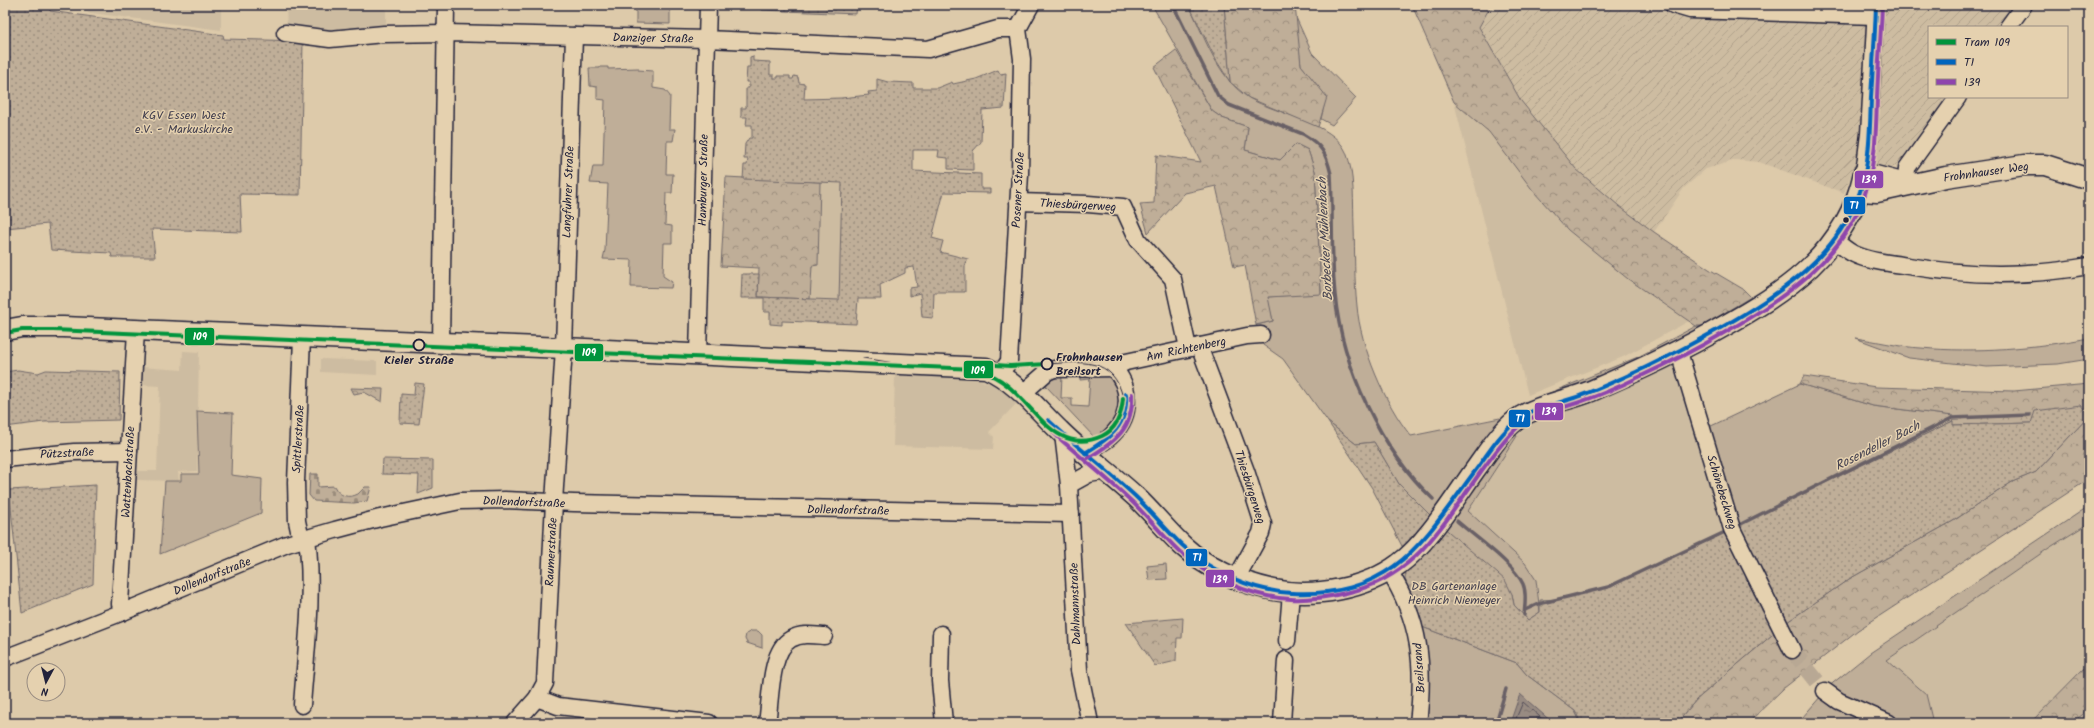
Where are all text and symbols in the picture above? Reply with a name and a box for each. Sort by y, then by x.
legend [1928,26,2068,98]
street label: Danziger Straße [612,28,694,49]
text: Tram 109 [1964,33,2010,52]
text: T1 [1964,53,1974,72]
text: 139 [1964,73,1981,92]
park label: KGV Essen West e.V. - Markuskirche [135,106,233,139]
street label: Hamburger Straße [693,133,714,226]
street label: Langfuhrer Straße [557,145,580,238]
street label: Posener Straße [1007,151,1030,229]
street label: Frohnhauser Weg [1942,157,2030,188]
line badge: 139 [1854,170,1884,189]
text: 139 [1862,171,1877,189]
water label: Borbecker Mühlenbach [1312,176,1339,301]
street label: Thiesbürgerweg [1039,194,1117,217]
line badge: T1 [1843,196,1866,215]
text: T1 [1849,197,1859,215]
unlabelled marker [1841,215,1851,225]
line badge: 109 [184,327,215,346]
text: 109 [193,328,208,346]
street label: Am Richtenberg [1144,332,1228,367]
marker: Kieler Straße [412,338,426,352]
line badge: 109 [574,343,604,362]
text: 109 [582,344,597,362]
place label: Frohnhausen Breilsort [1056,348,1123,381]
place label: Kieler Straße [384,351,454,370]
marker: Frohnhausen Breilsort [1040,357,1054,371]
line badge: 109 [963,360,994,379]
text: 109 [971,362,986,380]
line badge: 139 [1534,402,1564,421]
text: 139 [1542,403,1557,421]
street label: Spittlerstraße [287,404,310,474]
line badge: T1 [1508,409,1531,428]
text: T1 [1515,410,1525,428]
water label: Rosendeller Bach [1831,415,1925,477]
street label: Wattenbachstraße [117,425,140,518]
street label: Pützstraße [40,443,95,464]
street label: Thiesbürgerweg [1229,448,1270,527]
street label: Schönebeckweg [1701,452,1742,532]
street label: Dollendorfstraße [482,492,566,513]
street label: Dollendorfstraße [807,500,890,521]
street label: Raumerstraße [540,516,563,587]
line badge: T1 [1185,548,1208,567]
text: T1 [1192,549,1202,567]
street label: Dollendorfstraße [170,552,255,601]
street label: Dahlmannstraße [1065,562,1086,646]
line badge: 139 [1205,569,1235,588]
text: 139 [1213,571,1228,589]
park label: DB Gartenanlage Heinrich Niemeyer [1408,577,1501,610]
street label: Breilsrand [1408,641,1431,694]
north arrow [26,662,66,702]
text: N [40,682,49,700]

